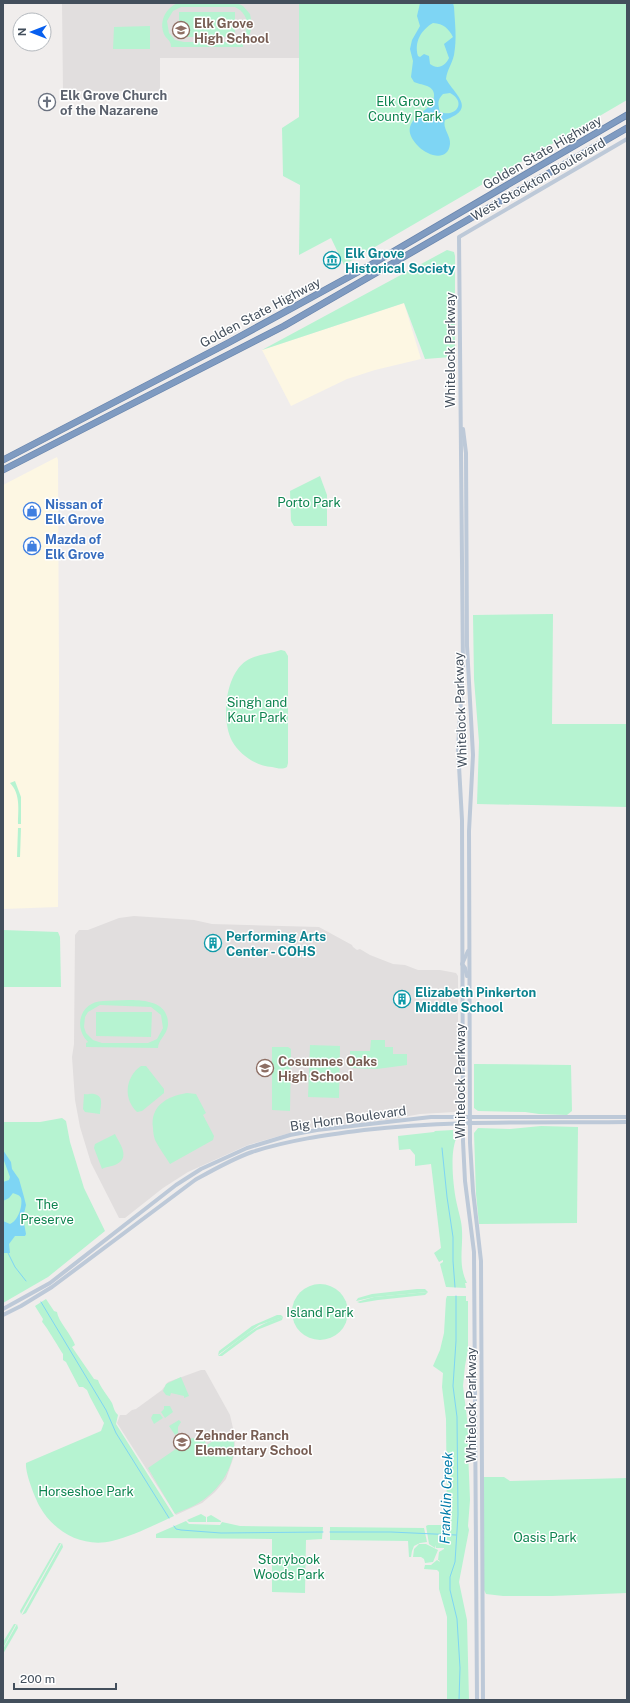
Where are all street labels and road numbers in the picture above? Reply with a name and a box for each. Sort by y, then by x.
street label: Golden State Highway [480,112,604,193]
street label: West Stockton Boulevard [469,135,608,224]
street label: Golden State Highway [197,274,323,351]
street label: Whitelock Parkway [443,292,458,408]
street label: Whitelock Parkway [451,652,470,768]
street label: Whitelock Parkway [453,1023,468,1139]
street label: Big Horn Boulevard [289,1103,407,1134]
street label: Whitelock Parkway [464,1347,479,1463]

